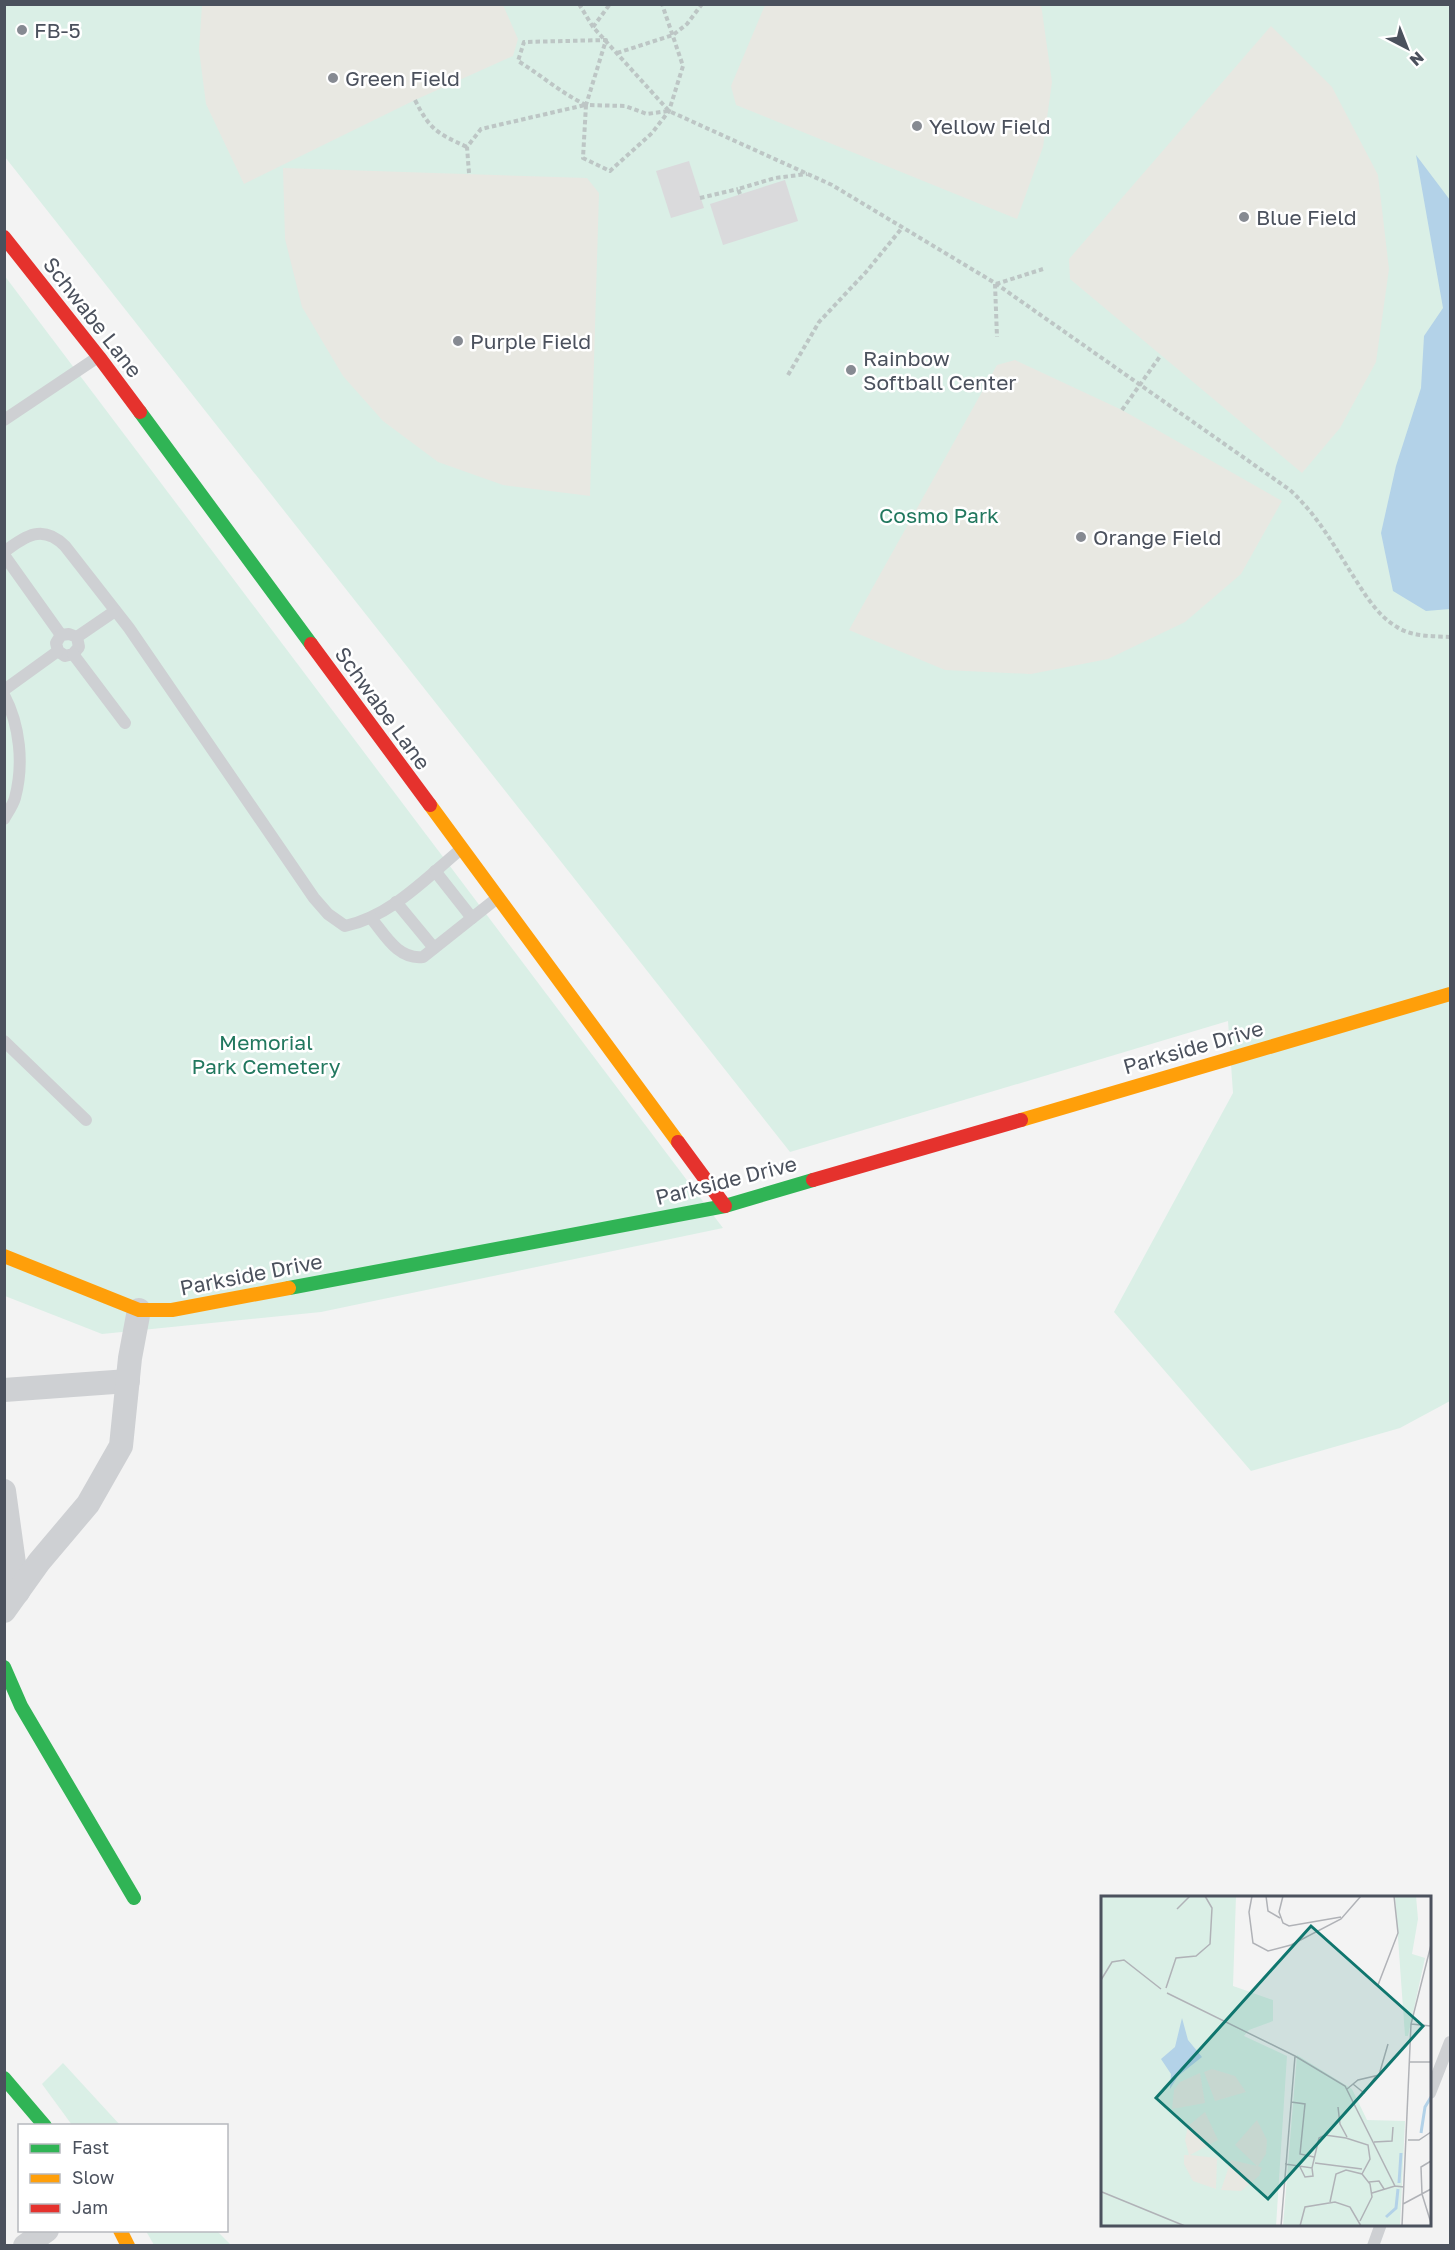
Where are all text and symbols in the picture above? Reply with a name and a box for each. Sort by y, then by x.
place label: FB-5 [34,17,81,43]
north arrow [1377,18,1437,78]
marker: FB-5 [15,23,29,37]
text: N [1406,48,1428,71]
place label: Green Field [345,65,460,91]
marker: Green Field [326,71,340,85]
place label: Yellow Field [929,113,1051,139]
marker: Yellow Field [910,119,924,133]
place label: Blue Field [1256,204,1357,230]
marker: Blue Field [1237,210,1251,224]
street label: Schwabe Lane [38,252,148,382]
place label: Purple Field [470,328,591,354]
marker: Purple Field [451,334,465,348]
place label: Rainbow Softball Center [863,345,1017,395]
marker: Rainbow Softball Center [844,363,858,377]
park label: Cosmo Park [879,502,999,528]
place label: Orange Field [1093,524,1221,550]
marker: Orange Field [1074,530,1088,544]
street label: Schwabe Lane [330,641,436,775]
street label: Parkside Drive [1120,1015,1266,1079]
park label: Memorial Park Cemetery [191,1029,341,1079]
street label: Parkside Drive [653,1150,799,1210]
street label: Parkside Drive [178,1247,324,1301]
inset map [1101,1896,1431,2226]
legend [18,2124,228,2232]
text: Fast [72,2136,109,2158]
text: Slow [72,2166,115,2188]
text: Jam [72,2196,108,2218]

